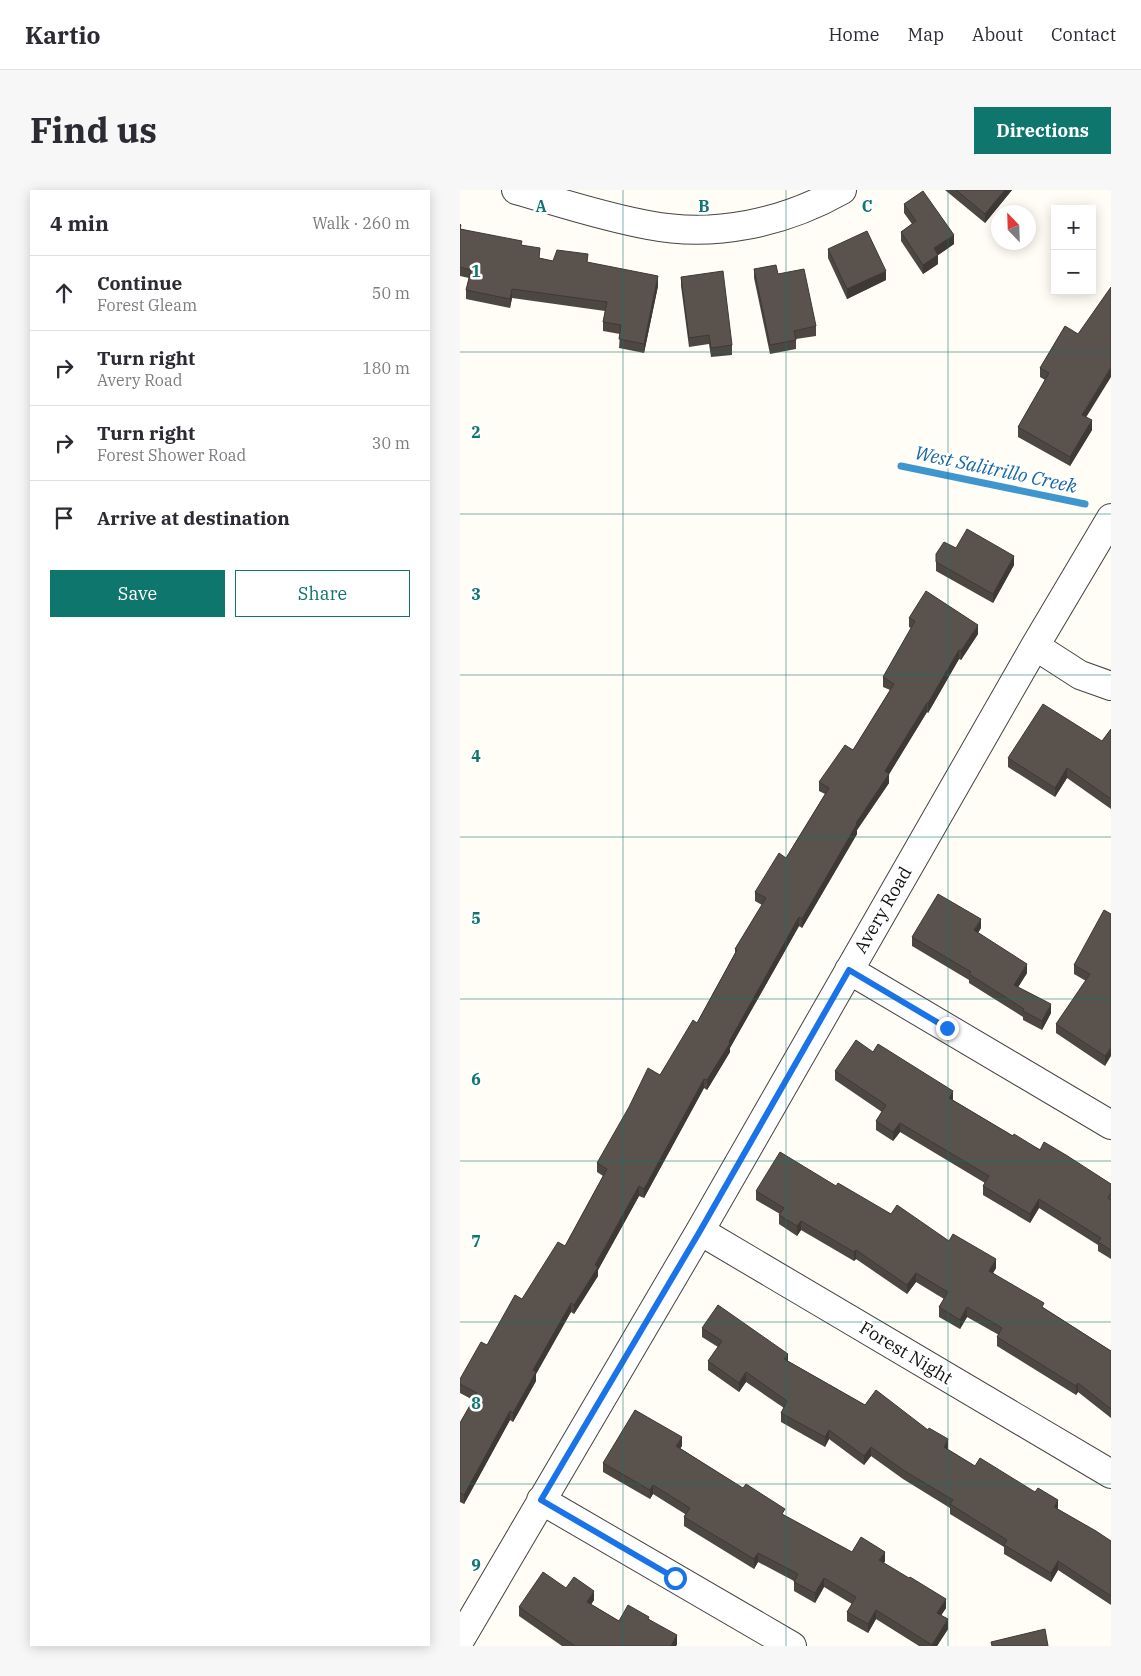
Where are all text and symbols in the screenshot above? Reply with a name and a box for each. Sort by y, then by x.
text: Kartio [25,19,100,51]
text: Home [828,23,880,46]
text: Map [908,23,944,46]
text: About [972,23,1023,46]
text: Contact [1051,23,1116,46]
text: Find us [30,107,157,153]
button: Directions [974,107,1111,154]
text: A [535,196,547,216]
text: B [698,196,710,216]
text: C [862,196,872,216]
north arrow [991,205,1036,250]
map controls [1051,205,1096,295]
button: + [1051,205,1096,250]
text: 4 min [50,209,109,237]
text: Walk · 260 m [312,213,410,233]
button: − [1051,250,1096,295]
text: 1 [471,261,481,281]
text: Continue [97,271,182,295]
icon: ahead [50,279,78,307]
text: 50 m [372,283,410,303]
text: Forest Gleam [97,295,197,315]
text: Turn right [97,346,195,370]
icon: right [50,354,78,382]
text: 180 m [362,358,410,378]
text: Avery Road [97,370,183,390]
text: Turn right [97,421,195,445]
text: 2 [471,422,481,442]
icon: right [50,429,78,457]
text: 30 m [372,433,410,453]
water label: West Salitrillo Creek [913,440,1080,498]
text: Forest Shower Road [97,445,246,465]
icon: arrive [50,504,78,532]
text: Arrive at destination [97,506,290,530]
button: Save [50,570,225,617]
button: Share [235,570,410,617]
text: 3 [471,584,481,604]
text: 4 [471,746,481,766]
street label: Avery Road [849,862,917,957]
text: 5 [471,908,481,928]
route end [936,1017,959,1040]
text: 6 [471,1069,481,1089]
text: 7 [471,1231,481,1251]
street label: Forest Night [856,1316,957,1389]
text: 8 [471,1393,481,1413]
text: 9 [471,1555,481,1575]
route start [664,1567,687,1590]

